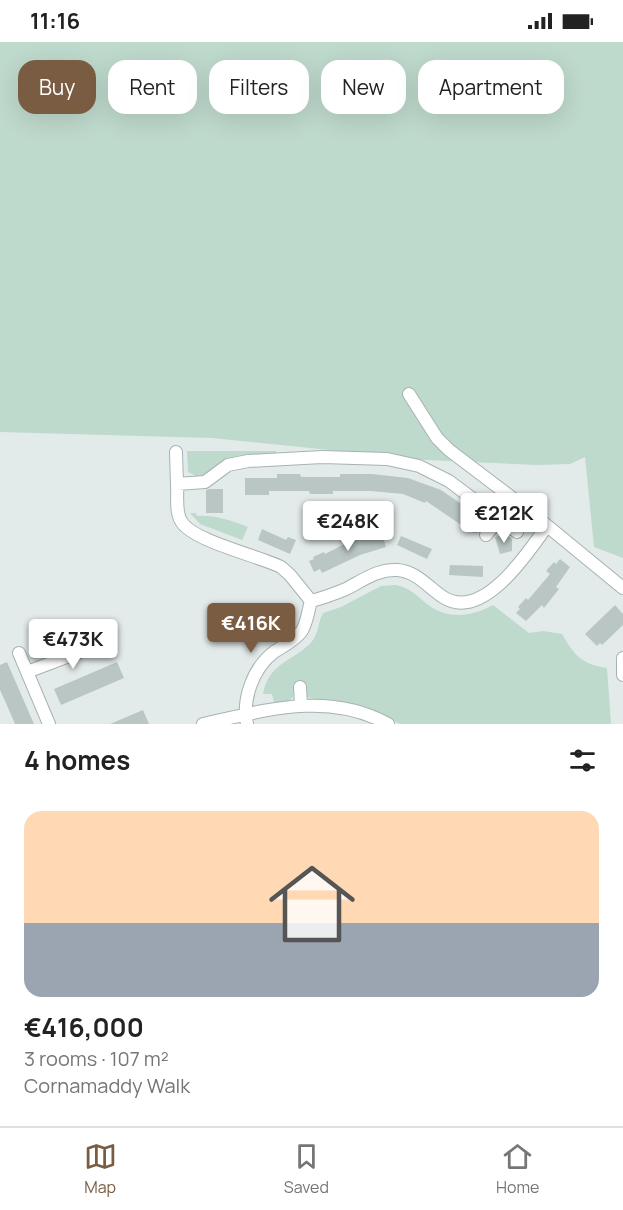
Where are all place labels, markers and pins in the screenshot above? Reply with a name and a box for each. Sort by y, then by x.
pin: €212K [462,493,546,544]
pin: €248K [306,501,390,552]
pin: €416K [209,603,293,654]
pin: €473K [31,619,115,670]

